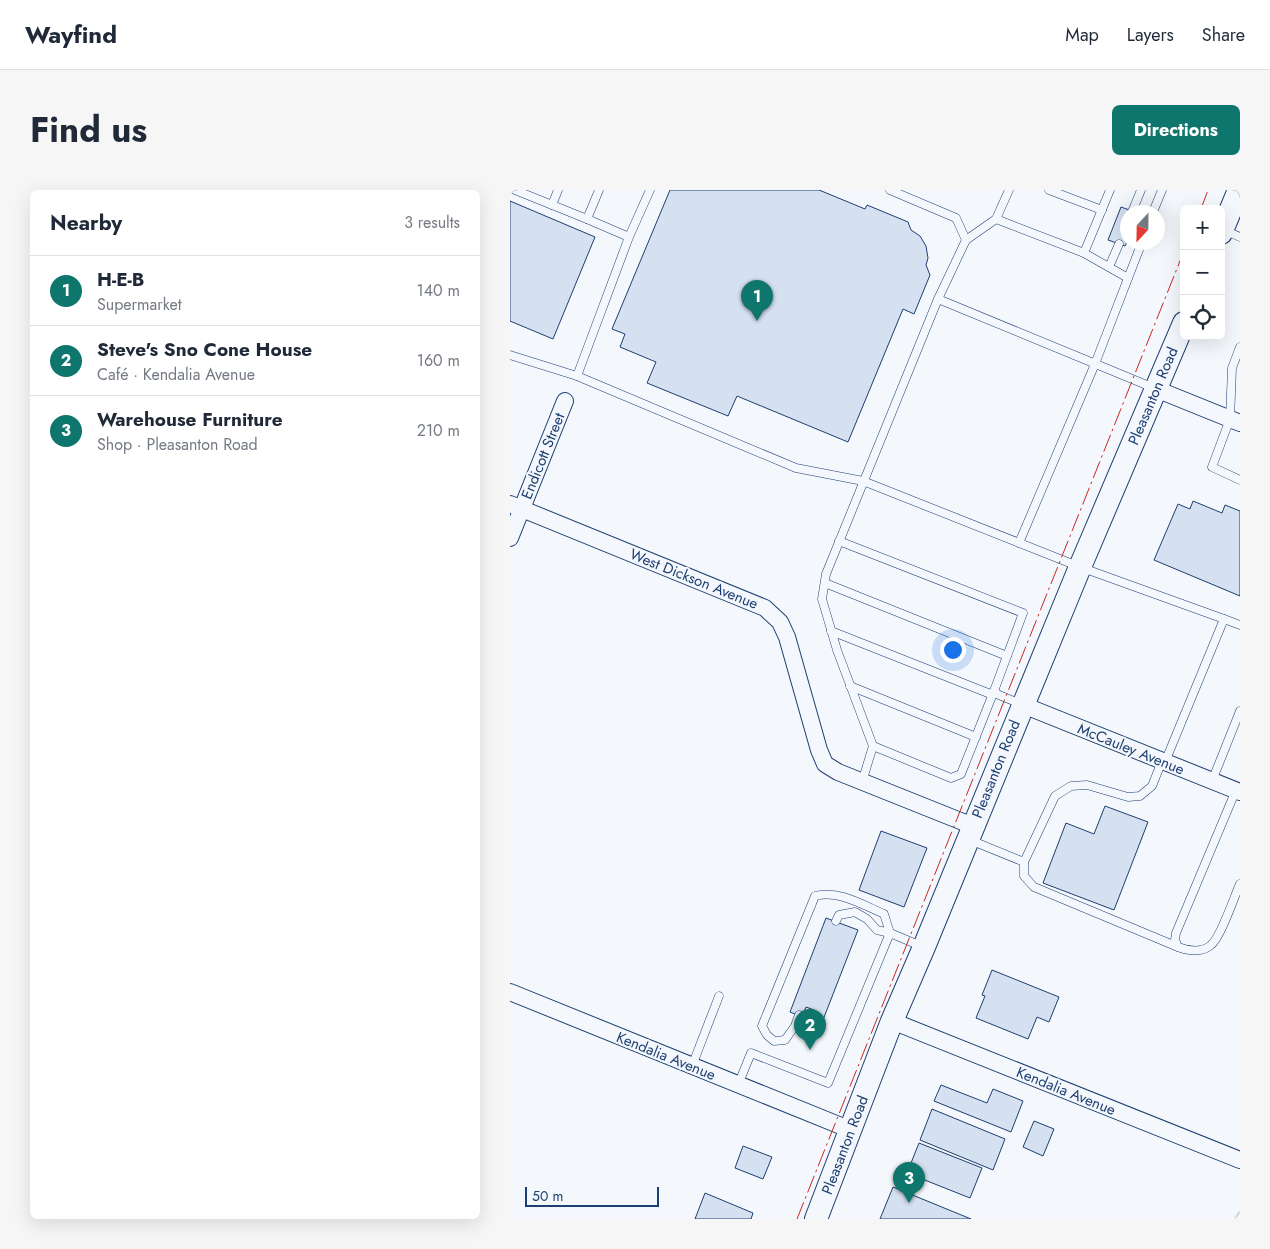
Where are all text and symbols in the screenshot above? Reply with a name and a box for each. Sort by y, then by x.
text: Wayfind [25,17,117,52]
text: Map [1065,22,1099,48]
text: Layers [1127,22,1174,48]
text: Share [1202,22,1245,48]
text: Find us [30,105,147,155]
button: Directions [1112,105,1240,155]
north arrow [1120,205,1165,250]
map controls [1180,205,1225,340]
button: + [1180,205,1225,250]
text: Nearby [50,208,122,238]
text: 3 results [404,211,460,234]
button: − [1180,250,1225,295]
text: H-E-B [97,266,144,293]
text: 1 [62,279,70,302]
text: 140 m [417,279,460,302]
pin: 1 [741,280,773,321]
text: Supermarket [97,293,182,316]
button: locate [1180,295,1225,340]
text: Steve's Sno Cone House [97,336,312,363]
street label: Pleasanton Road [1123,344,1183,448]
text: 2 [61,349,71,372]
text: 160 m [417,349,460,372]
text: Café · Kendalia Avenue [97,363,255,386]
text: Warehouse Furniture [97,406,283,433]
street label: Endicott Street [516,409,570,503]
text: 3 [61,419,71,442]
text: 210 m [417,419,460,442]
text: Shop · Pleasanton Road [97,433,258,456]
street label: West Dickson Avenue [626,543,762,615]
your location [940,637,966,663]
street label: Pleasanton Road [966,717,1026,821]
street label: McCauley Avenue [1074,718,1188,781]
pin: 2 [794,1009,826,1050]
street label: Kendalia Avenue [613,1026,719,1086]
street label: Kendalia Avenue [1013,1061,1119,1121]
street label: Pleasanton Road [816,1092,874,1198]
pin: 3 [893,1162,925,1203]
scale bar [525,1184,659,1207]
text: 50 m [532,1186,563,1206]

